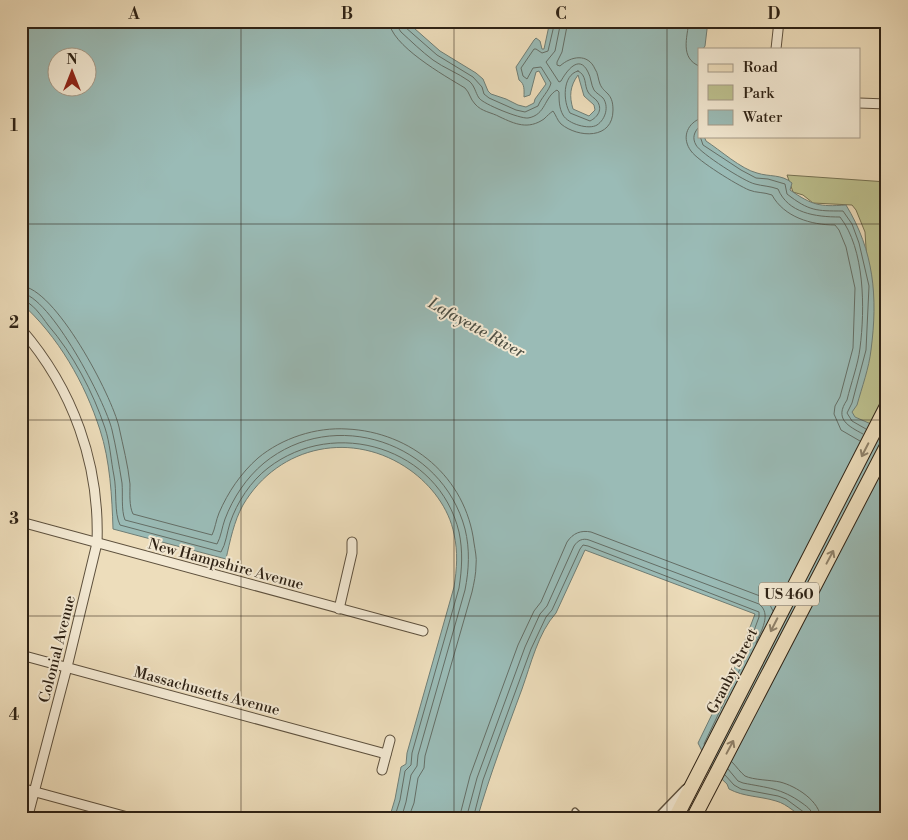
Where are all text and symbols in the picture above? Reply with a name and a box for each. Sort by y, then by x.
text: A [127,4,140,24]
text: B [341,4,353,24]
text: C [555,4,567,24]
text: D [768,4,781,24]
north arrow [48,48,98,98]
legend [698,48,860,138]
text: N [66,51,78,69]
text: Road [743,58,778,77]
text: Park [743,84,775,103]
text: Water [742,108,783,127]
text: 1 [10,116,18,136]
water label: Lafayette River [424,293,529,363]
text: 2 [9,313,19,333]
one-way arrow [860,442,870,457]
text: 3 [9,509,19,529]
street label: New Hampshire Avenue [146,535,306,594]
one-way arrow [825,549,835,564]
road number: US 460 [759,582,819,606]
street label: Colonial Avenue [35,593,80,705]
one-way arrow [769,617,779,632]
street label: Granby Street [703,625,762,717]
street label: Massachusetts Avenue [132,663,282,720]
text: 4 [9,705,20,725]
one-way arrow [726,741,736,755]

